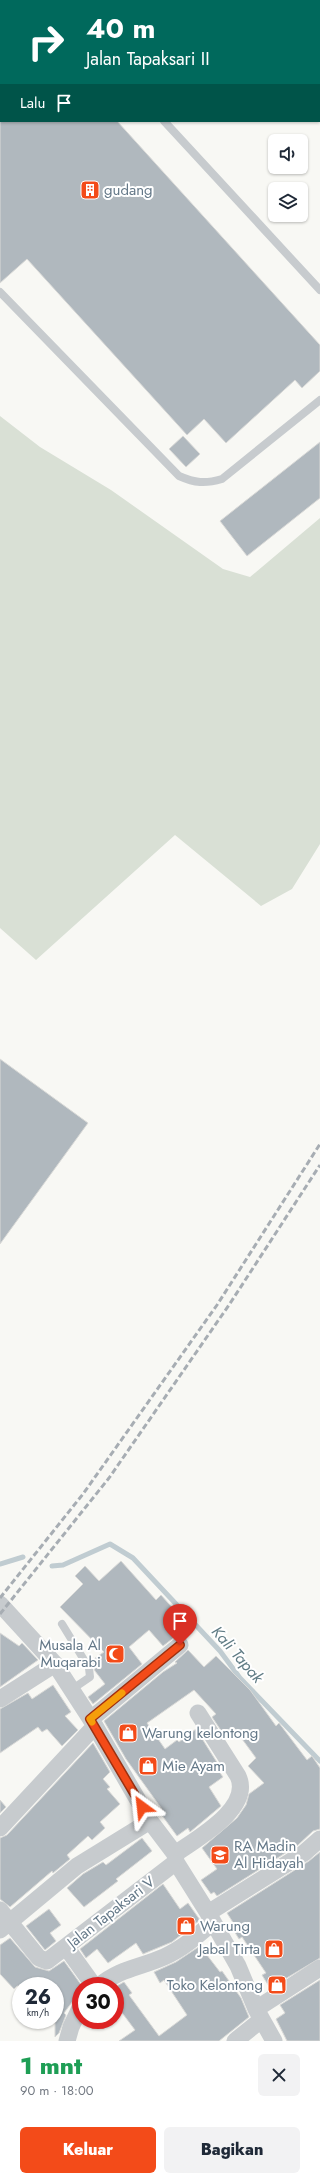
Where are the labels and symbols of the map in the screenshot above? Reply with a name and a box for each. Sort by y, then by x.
building icon: gudang [79,179,101,201]
place label: gudang [104,179,153,201]
pin [163,1604,197,1645]
water label: Kali Tapak [206,1621,270,1689]
place label: Musala Al Muqarabi [39,1634,101,1673]
mosque icon: Musala Al Muqarabi [104,1643,126,1665]
shop icon: Warung kelontong [117,1722,139,1744]
place label: Warung kelontong [142,1722,258,1744]
shop icon: Mie Ayam [137,1755,159,1777]
place label: Mie Ayam [162,1755,225,1777]
position arrow [121,1786,163,1828]
place label: RA Madin Al Hidayah [234,1835,304,1874]
school or university icon: RA Madin Al Hidayah [209,1844,231,1866]
street label: Jalan Tapaksari V [61,1871,159,1954]
shop icon: Warung [175,1915,197,1937]
place label: Warung [200,1915,250,1937]
place label: Jabal Tirta [197,1938,260,1960]
shop icon: Jabal Tirta [263,1938,285,1960]
place label: Toko Kelontong [167,1974,263,1996]
shop icon: Toko Kelontong [266,1974,288,1996]
speed limit sign: 30 [72,1977,124,2029]

